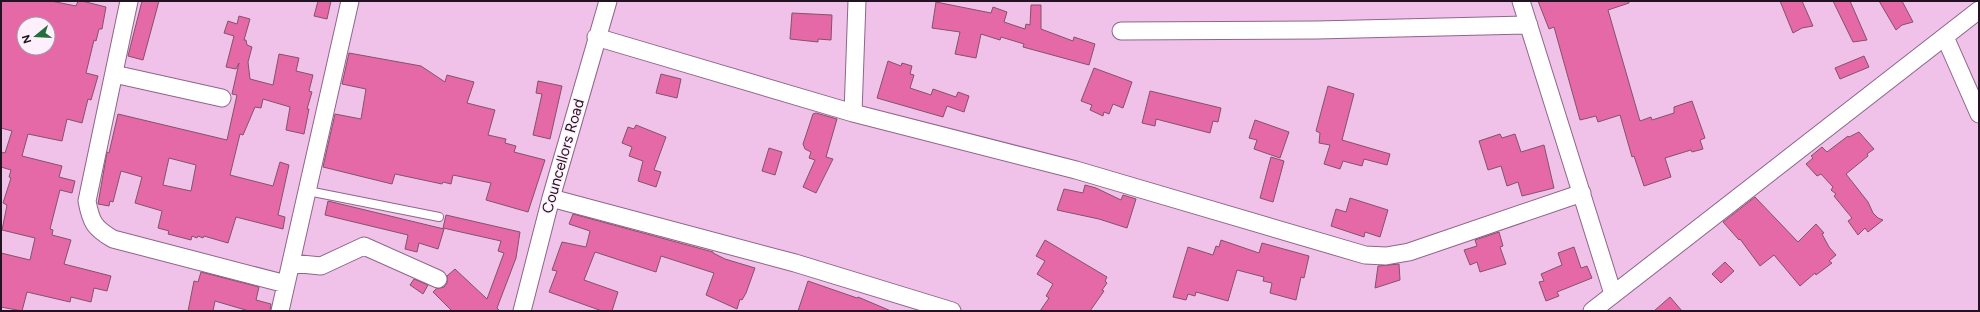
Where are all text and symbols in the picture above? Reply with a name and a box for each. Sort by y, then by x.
north arrow [16,16,56,56]
text: N [19,33,34,45]
street label: Councellors Road [538,97,588,215]

